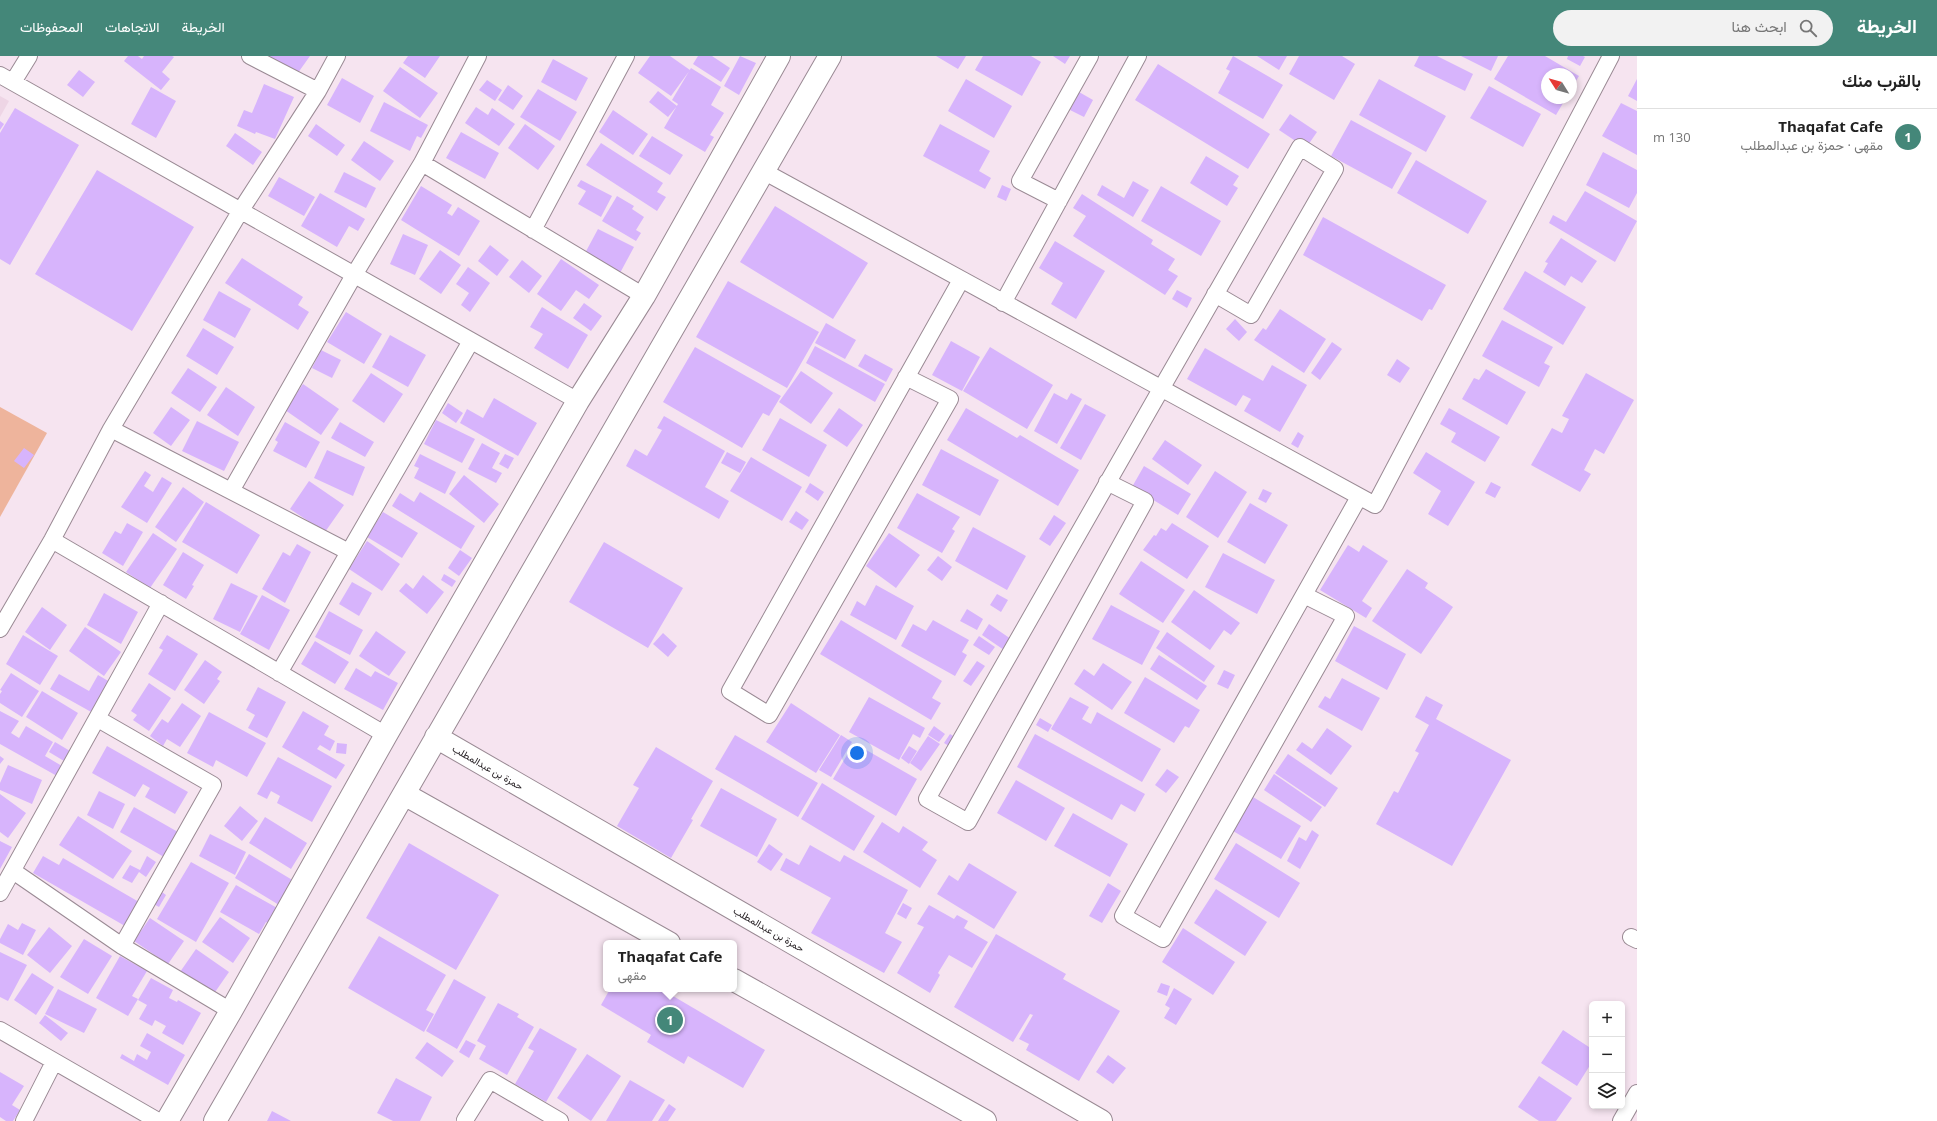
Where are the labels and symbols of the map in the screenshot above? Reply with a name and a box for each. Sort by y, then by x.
north arrow [1541,68,1577,104]
street label: حمزة بن عبدالمطلب [450,741,526,793]
your location [847,743,867,763]
street label: حمزة بن عبدالمطلب [731,903,807,955]
pin: 1 [657,1005,683,1035]

